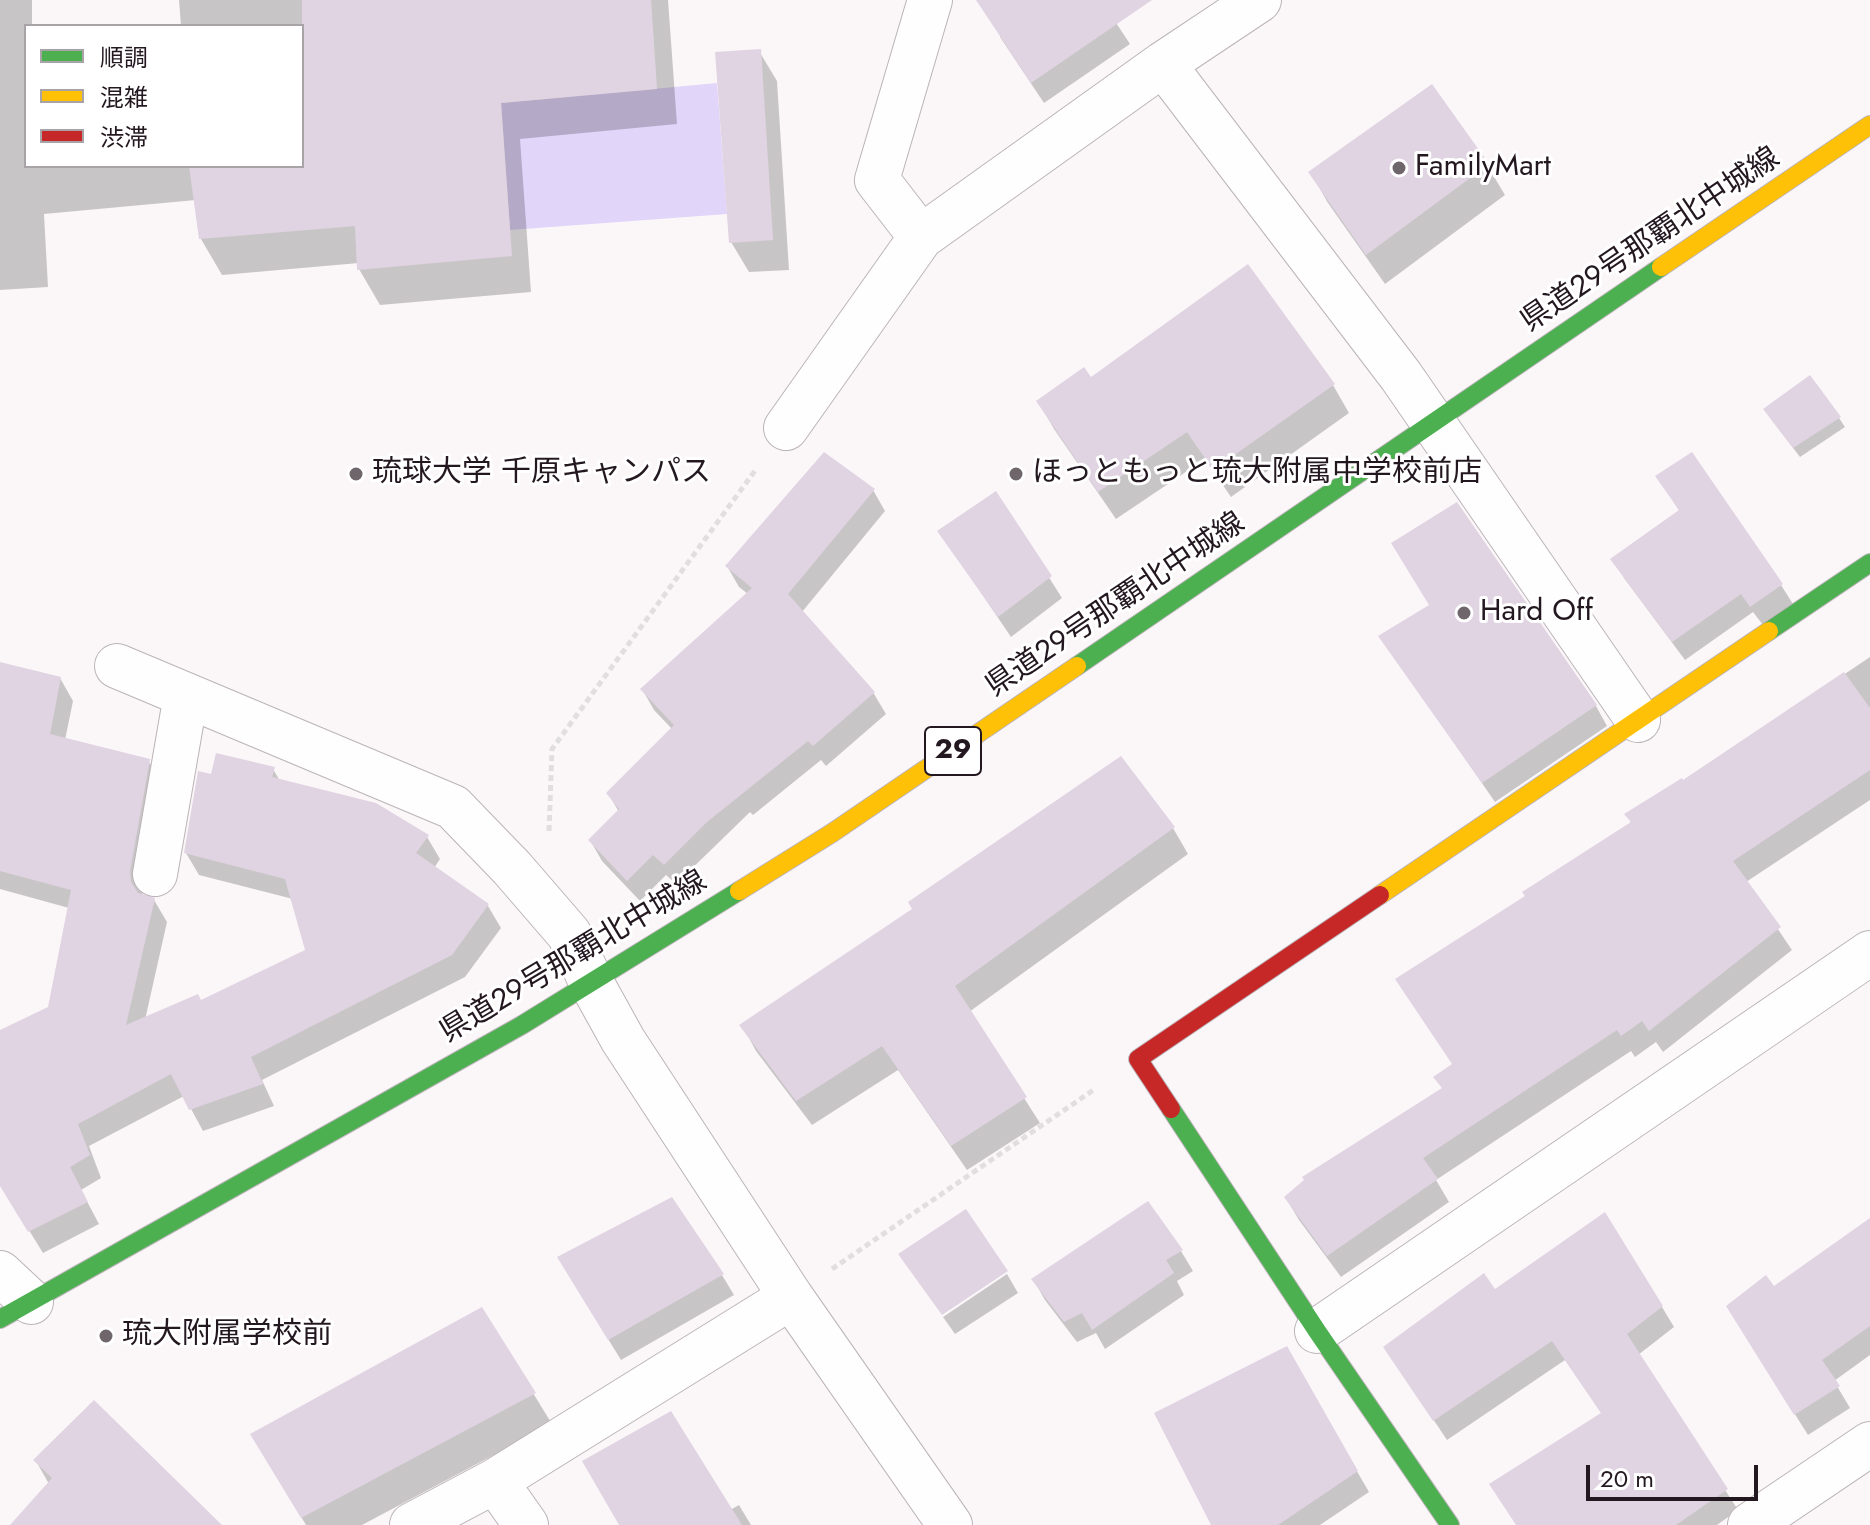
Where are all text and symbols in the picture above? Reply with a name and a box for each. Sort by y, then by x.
legend [24,24,304,168]
text: 順調 [100,40,148,75]
text: 混雑 [100,80,148,115]
text: 渋滞 [100,120,148,155]
street label: 県道29号那覇北中城線 [1515,141,1787,341]
place label: FamilyMart [1415,150,1551,186]
marker: FamilyMart [1390,159,1408,177]
place label: 琉球大学 千原キャンパス [372,456,711,492]
place label: ほっともっと琉大附属中学校前店 [1032,456,1482,492]
marker: 琉球大学 千原キャンパス [347,465,365,483]
marker: ほっともっと琉大附属中学校前店 [1007,465,1025,483]
street label: 県道29号那覇北中城線 [980,506,1252,706]
place label: Hard Off [1480,595,1593,631]
marker: Hard Off [1455,604,1473,622]
road number: 29 [925,727,981,775]
street label: 県道29号那覇北中城線 [434,864,714,1052]
place label: 琉大附属学校前 [122,1318,332,1354]
marker: 琉大附属学校前 [97,1327,115,1345]
scale bar [1590,1449,1762,1499]
text: 20 m [1600,1461,1654,1496]

